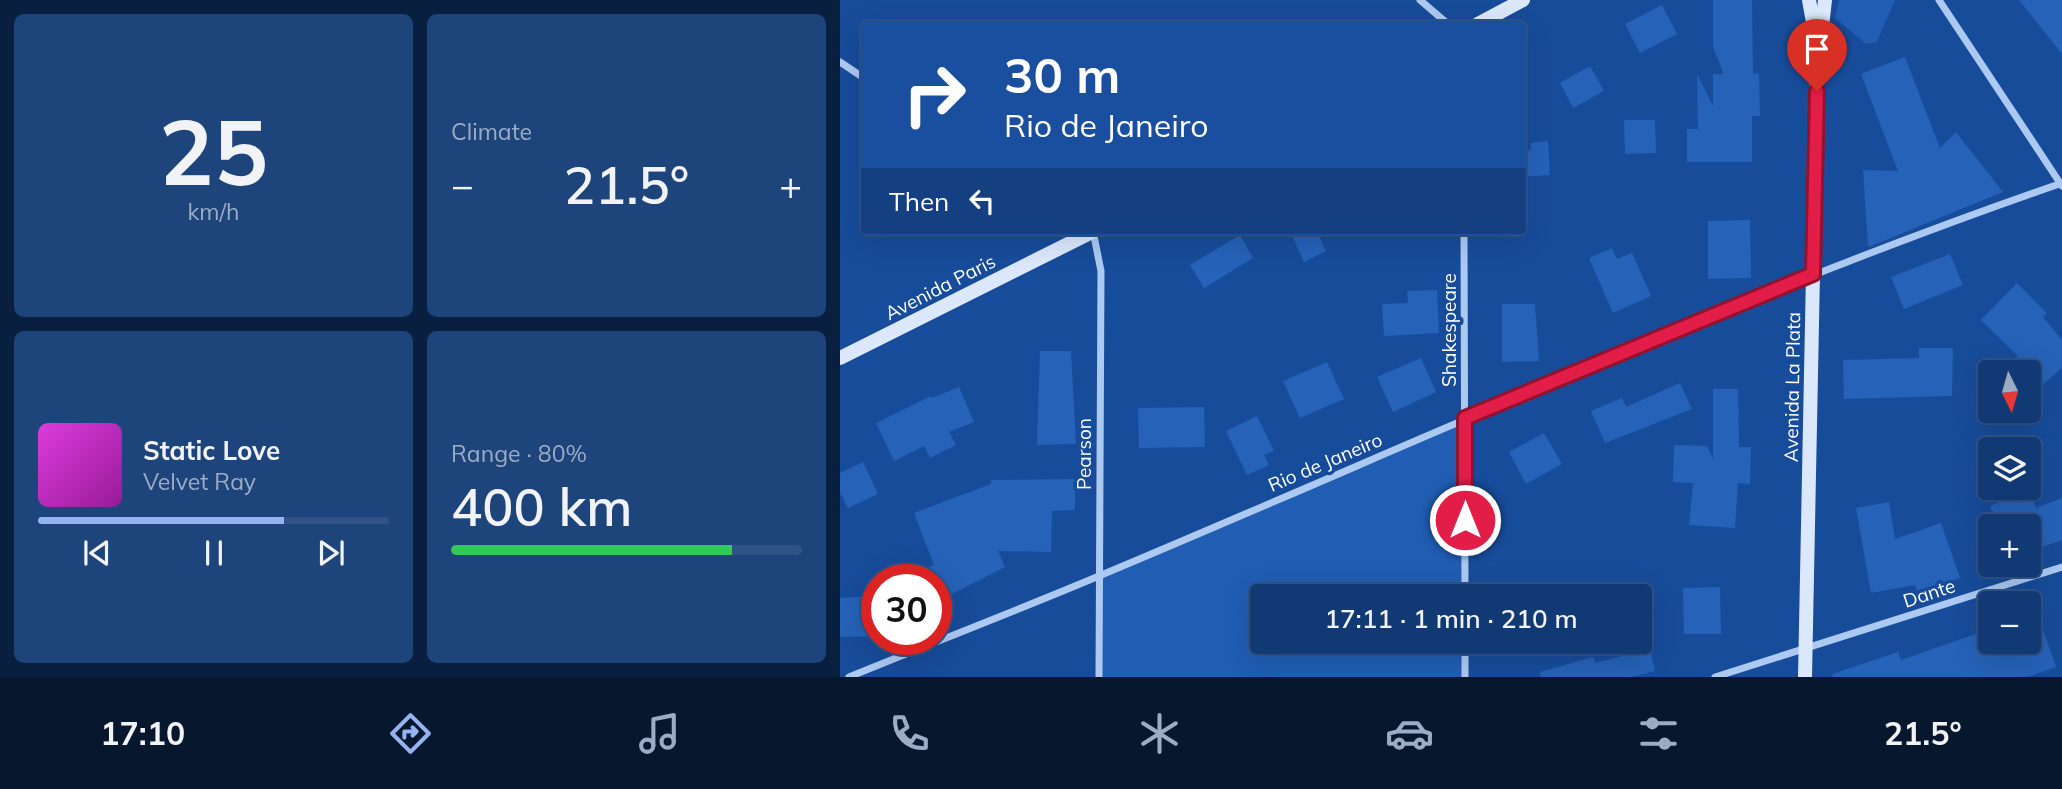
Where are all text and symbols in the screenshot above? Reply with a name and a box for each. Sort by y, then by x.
pin [1787,19,1847,91]
icon: arrive [1798,30,1836,68]
text: 30 m [1004,44,1120,105]
icon: right [889,49,980,140]
text: 25 [159,94,268,208]
text: Rio de Janeiro [1004,105,1209,145]
text: Climate [451,117,532,146]
text: 21.5° [564,152,689,217]
text: − [451,161,474,209]
text: + [779,161,802,209]
icon: left [963,182,1001,220]
text: Then [889,185,949,218]
text: km/h [187,197,240,226]
street label: Avenida Paris [881,249,999,325]
street label: Shakespeare [1437,273,1461,387]
street label: Avenida La Plata [1779,312,1805,462]
north arrow [1978,360,2040,424]
map controls [1978,360,2041,654]
street label: Pearson [1072,418,1096,490]
street label: Rio de Janeiro [1264,427,1386,497]
text: Static Love [143,434,280,467]
button: layers [1978,437,2041,500]
text: Range · 80% [451,439,587,468]
text: Velvet Ray [143,467,256,496]
text: 400 km [451,474,632,539]
position arrow [1428,483,1502,557]
button: + [1978,514,2041,577]
icon: previous [78,534,116,572]
icon: pause [195,534,233,572]
icon: next [312,534,350,572]
speed limit sign: 30 [861,564,952,655]
street label: Dante [1900,573,1958,613]
button: − [1978,591,2041,654]
text: 17:11 · 1 min · 210 m [1324,602,1578,635]
icon: directions [386,709,435,758]
icon: music [635,709,684,758]
icon: phone [885,709,934,758]
icon: climate [1135,709,1184,758]
icon: car [1385,709,1434,758]
icon: filters [1634,709,1683,758]
text: 17:10 [100,713,185,753]
text: 21.5° [1884,713,1962,753]

